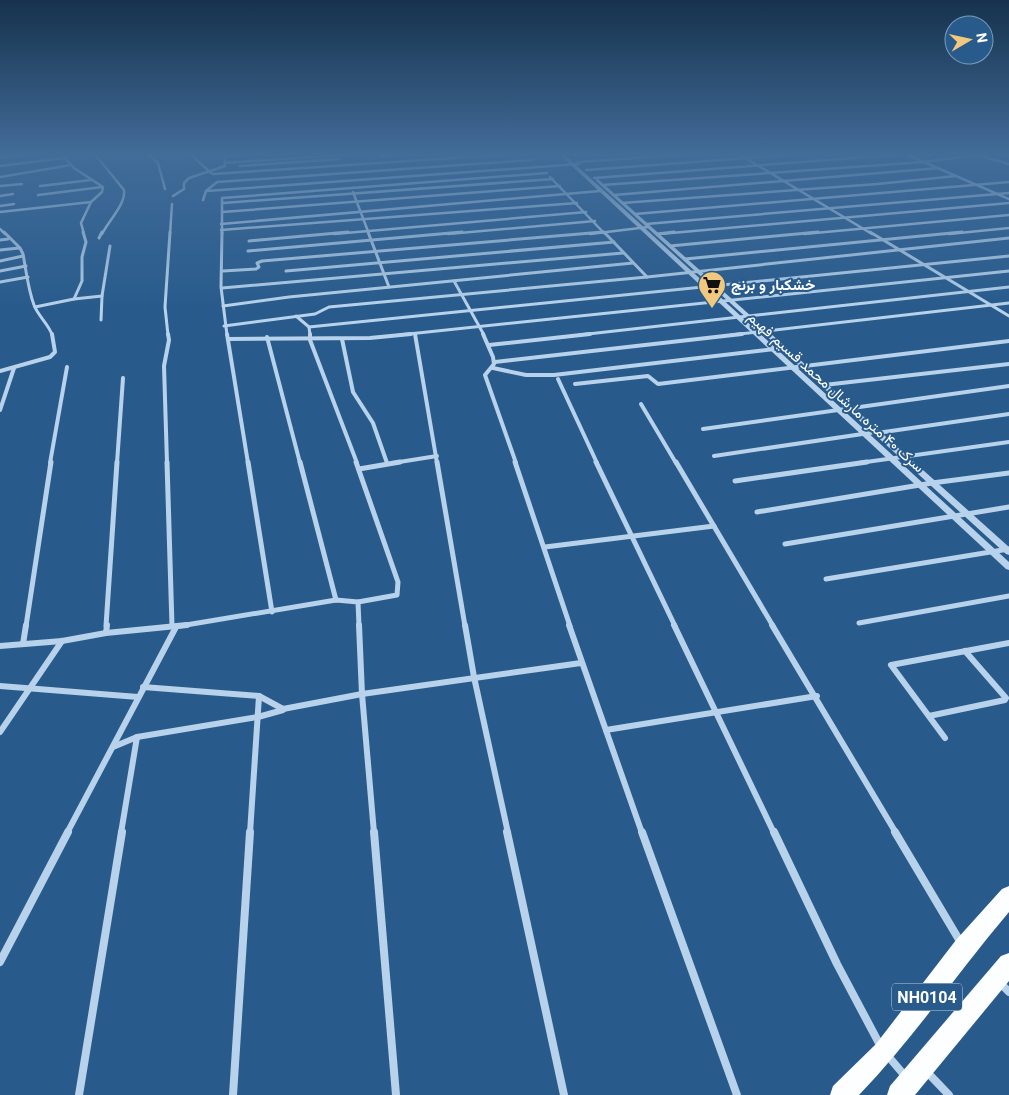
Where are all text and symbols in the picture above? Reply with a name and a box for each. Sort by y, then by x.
north arrow [944,15,994,65]
text: N [973,32,991,44]
supermarket icon: خشکبار و برنج [697,270,727,309]
place label: خشکبار و برنج [731,276,815,295]
street label: سرک ۴۰ متره مارشال محمد قسیم فهیم [743,308,928,477]
road number: NH0104 [892,984,962,1010]

